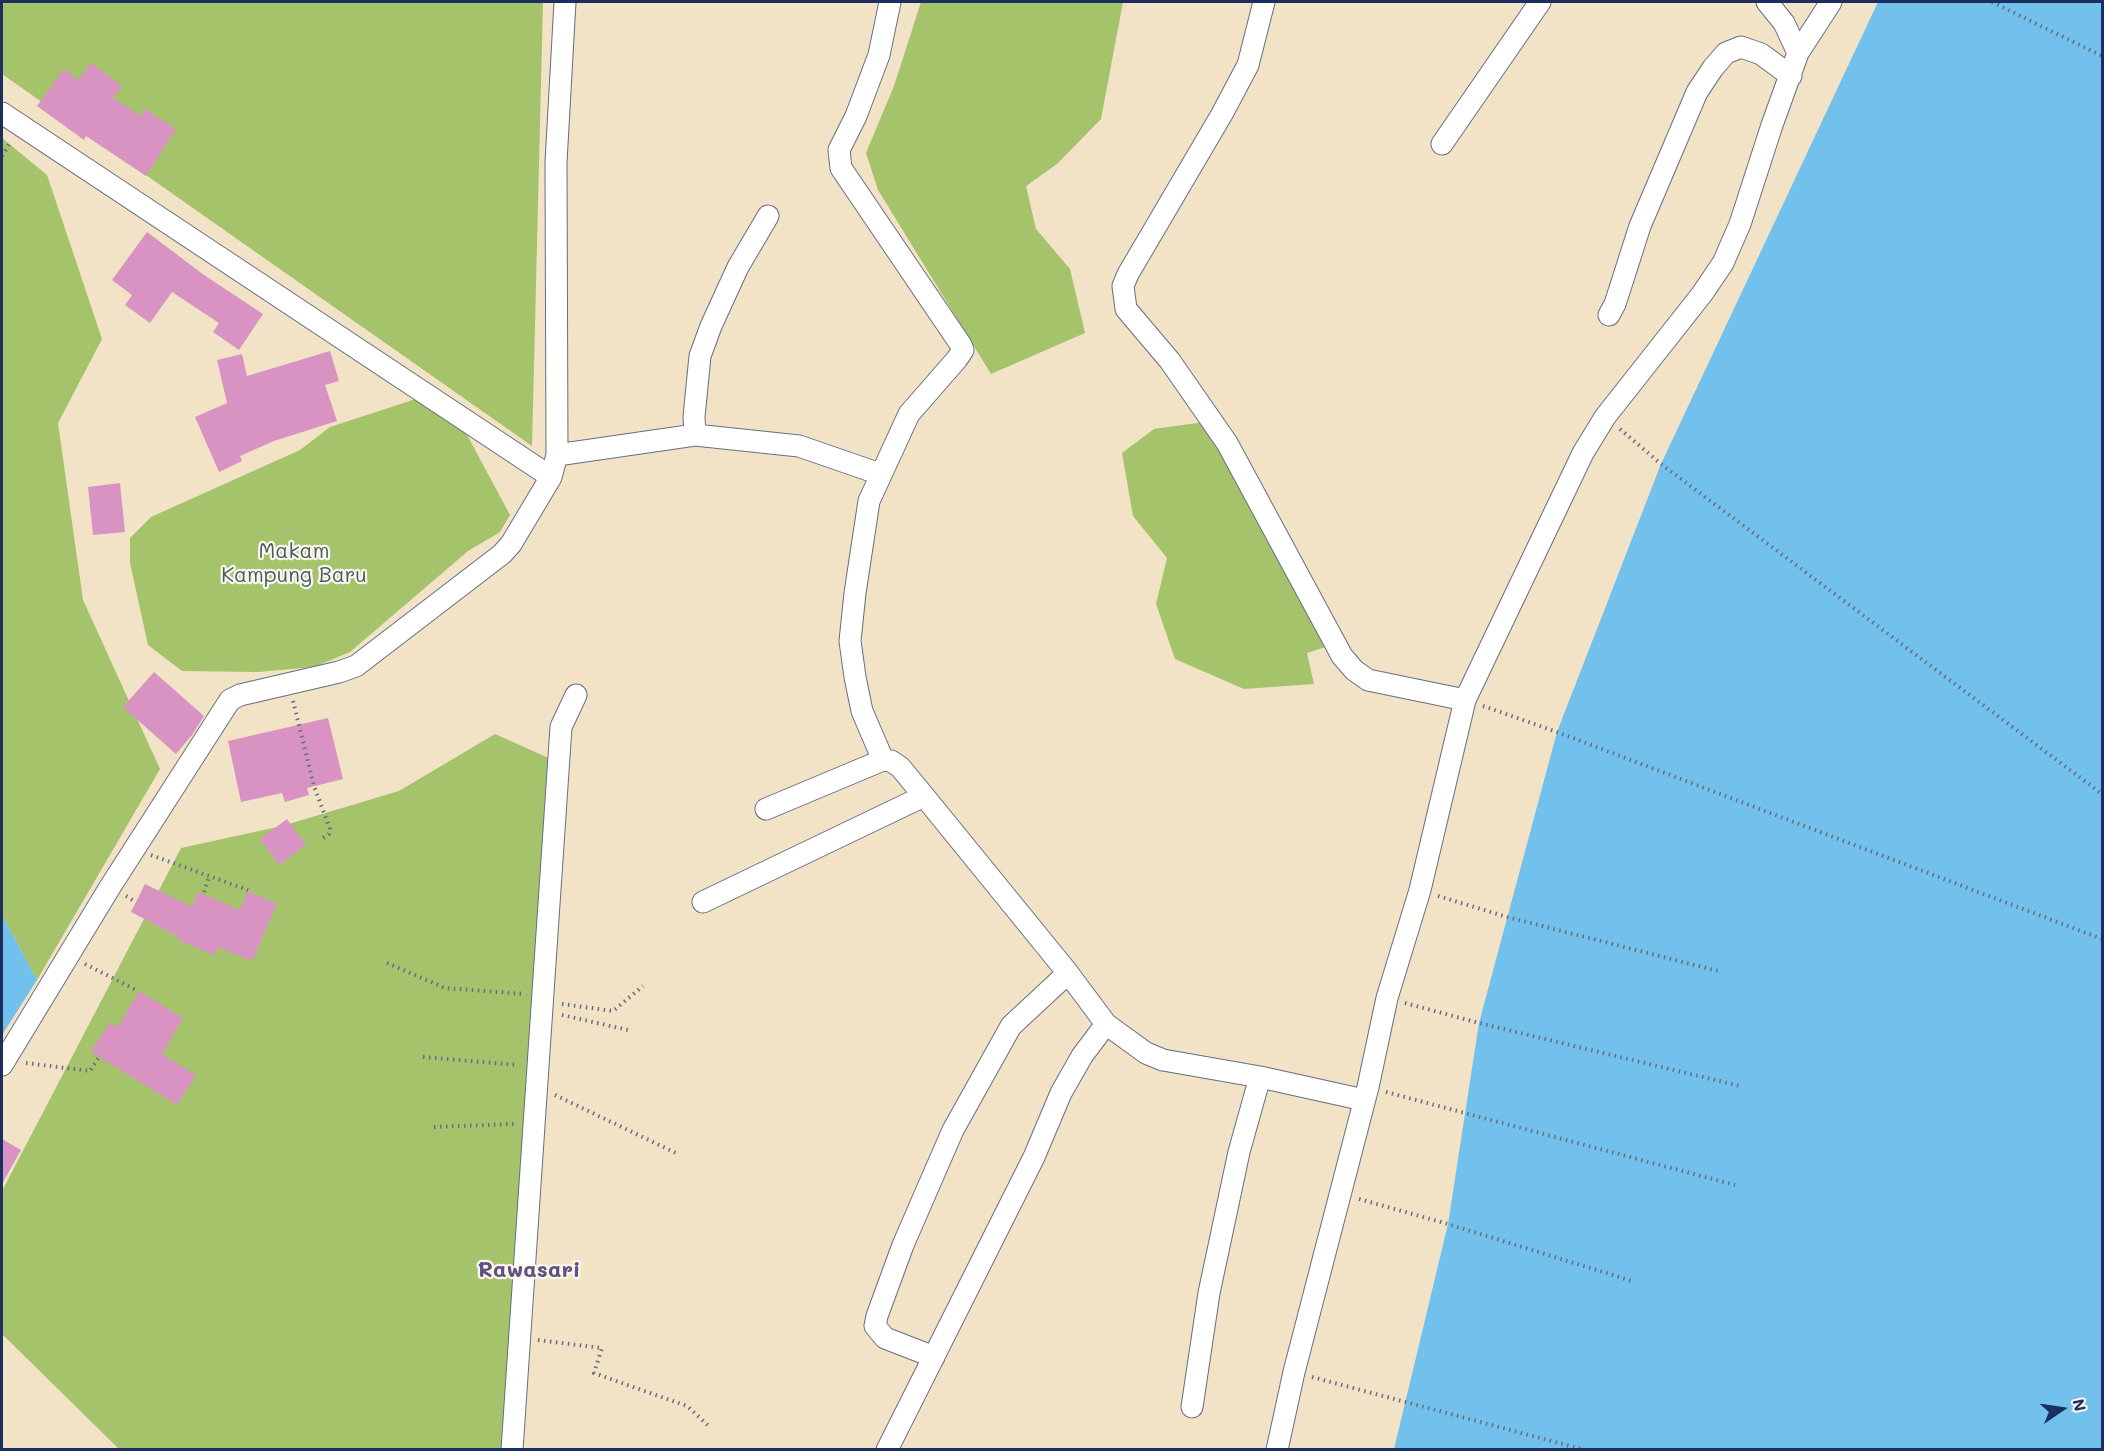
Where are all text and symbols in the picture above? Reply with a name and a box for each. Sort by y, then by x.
park label: Makam Kampung Baru [221,539,367,589]
district label: Rawasari [478,1257,580,1283]
north arrow [2032,1379,2092,1439]
text: N [2068,1397,2092,1413]

